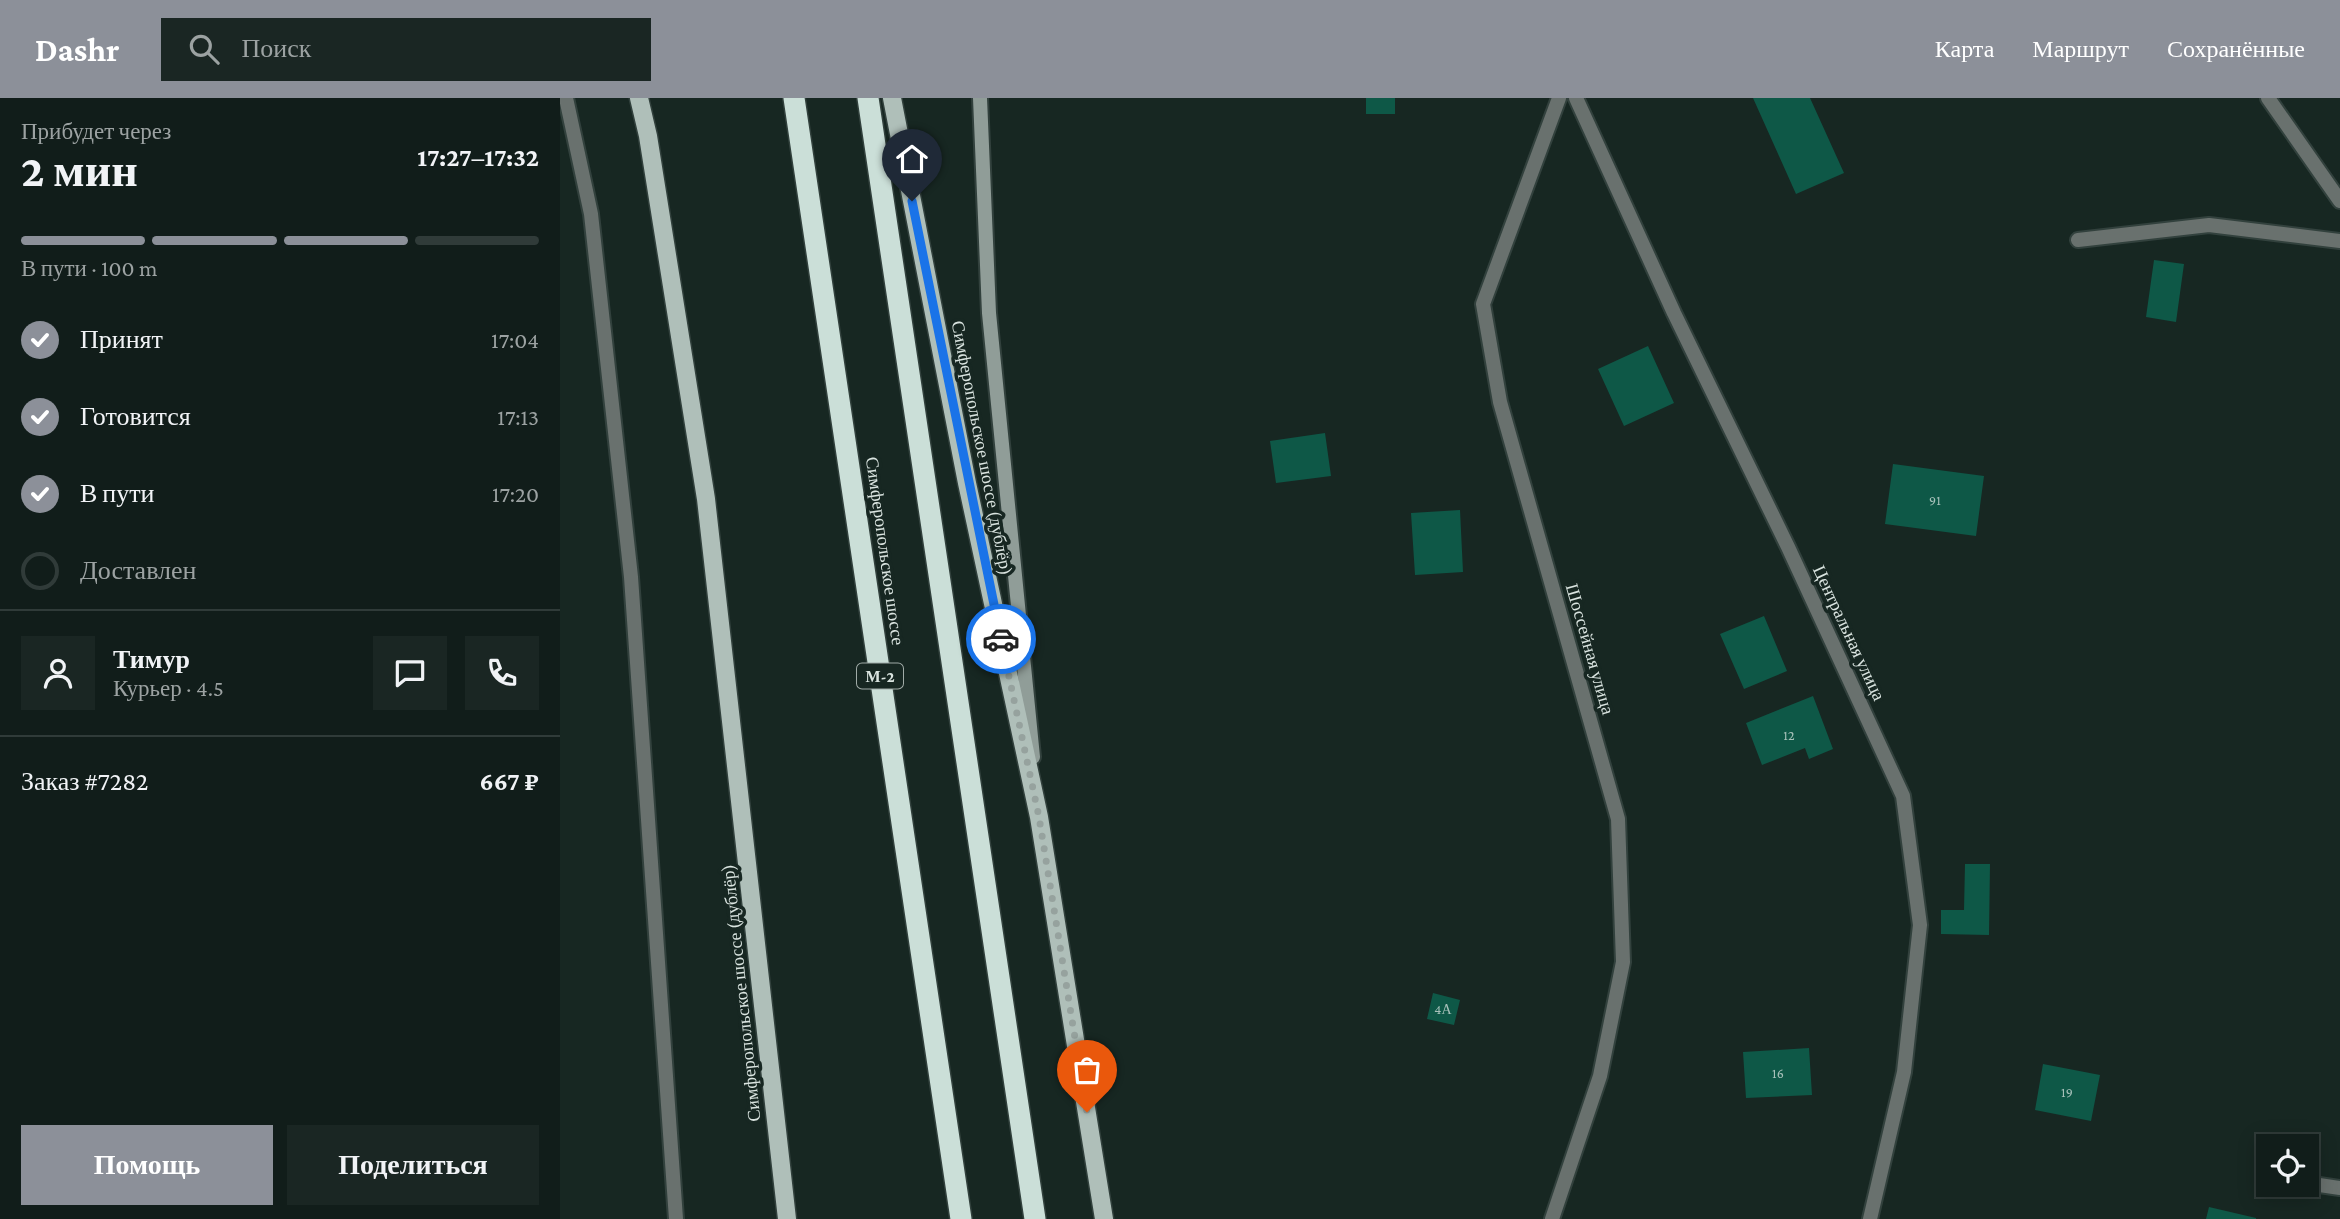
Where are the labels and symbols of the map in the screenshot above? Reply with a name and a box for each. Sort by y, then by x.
pin [882,129,942,201]
street label: Симферопольское шоссе (дублёр) [947,319,1017,577]
street label: Симферопольское шоссе [862,455,908,647]
house number: 91 [1929,492,1941,508]
street label: Центральная улица [1809,562,1889,704]
street label: Шоссейная улица [1562,581,1618,717]
courier [966,604,1036,674]
road number: М-2 [857,664,903,688]
house number: 12 [1783,727,1795,743]
street label: Симферопольское шоссе (дублёр) [718,863,765,1123]
house number: 4А [1434,1001,1453,1017]
pin [1057,1040,1117,1112]
house number: 16 [1772,1065,1784,1081]
house number: 19 [2061,1084,2073,1100]

